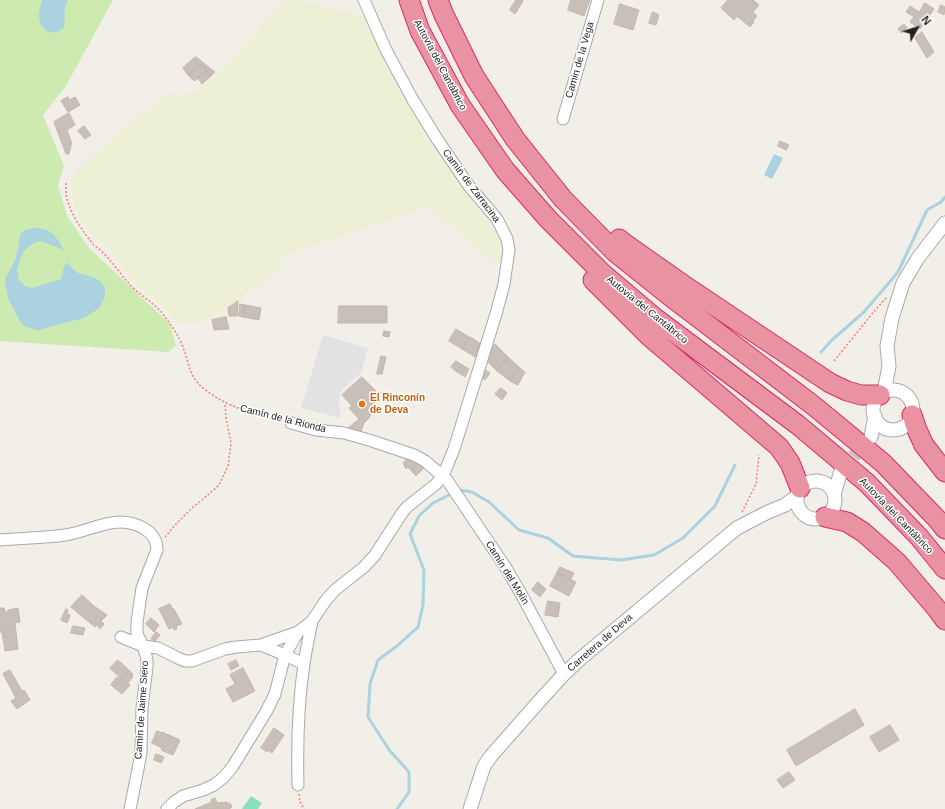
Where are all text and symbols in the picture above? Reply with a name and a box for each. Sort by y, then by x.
north arrow [897,8,937,48]
text: N [919,14,933,27]
street label: Autovía del Cantábrico [411,18,469,112]
street label: Camin de la Vega [563,20,597,100]
street label: Camín de Zarracina [440,147,502,225]
street label: Autovía del Cantábrico [604,274,690,346]
place label: El Rinconín de Deva [370,392,425,416]
marker: El Rinconín de Deva [357,399,367,409]
street label: Camín de la Rionda [239,402,327,436]
street label: Autovía del Cantábrico [857,475,935,557]
street label: Camín del Molín [483,539,531,607]
street label: Carretera de Deva [565,611,635,675]
street label: Camín de Jaime Siero [133,660,151,760]

